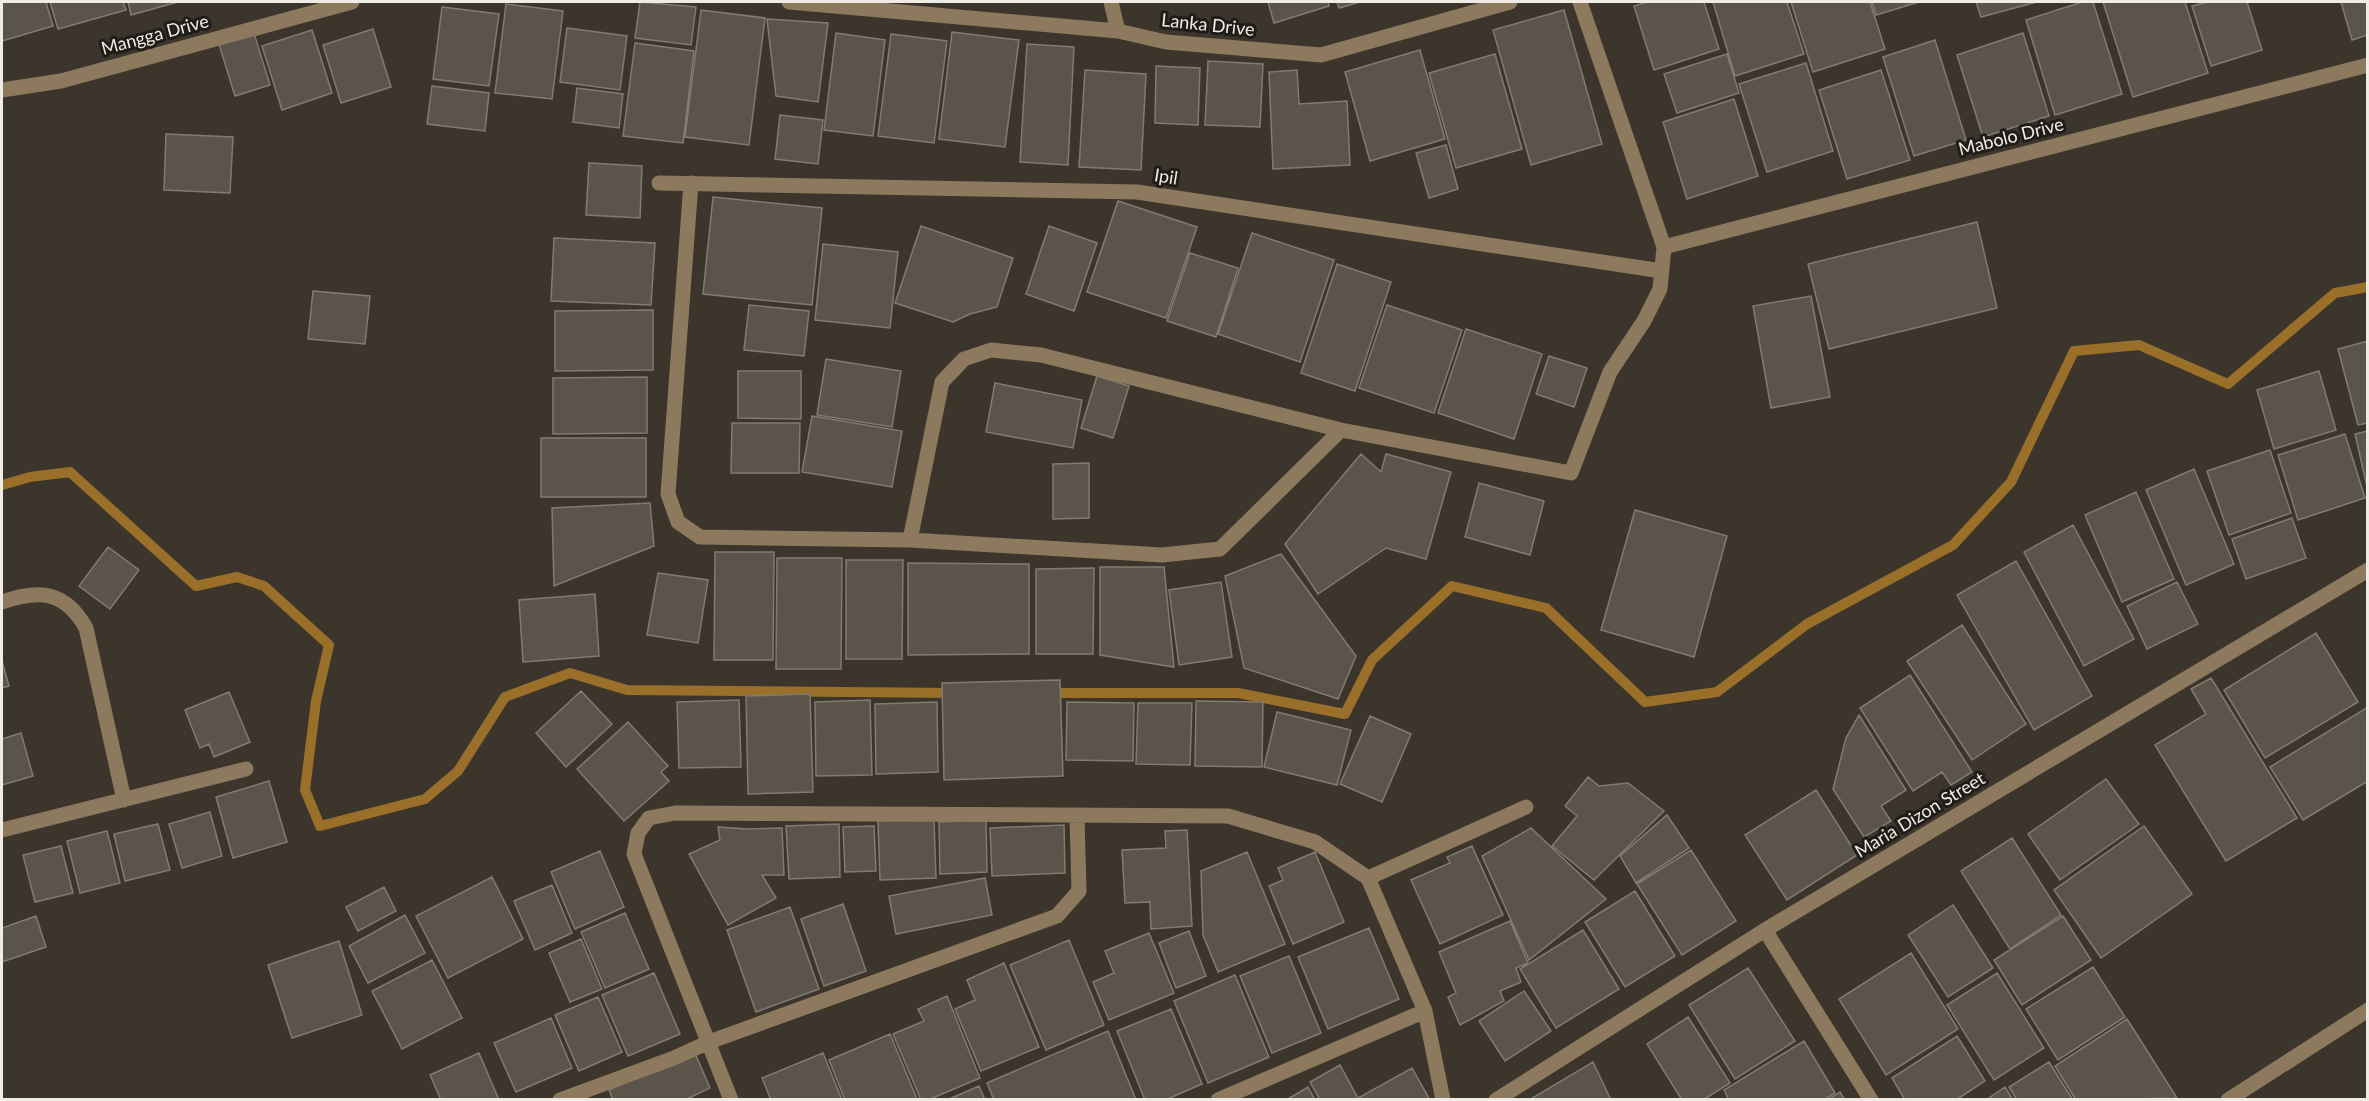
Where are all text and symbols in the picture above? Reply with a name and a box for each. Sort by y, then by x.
street label: Lanka Drive [1160,8,1256,40]
street label: Mangga Drive [98,9,211,59]
street label: Mabolo Drive [1956,112,2066,160]
street label: Ipil [1153,163,1180,189]
street label: Maria Dizon Street [1850,766,1989,862]

